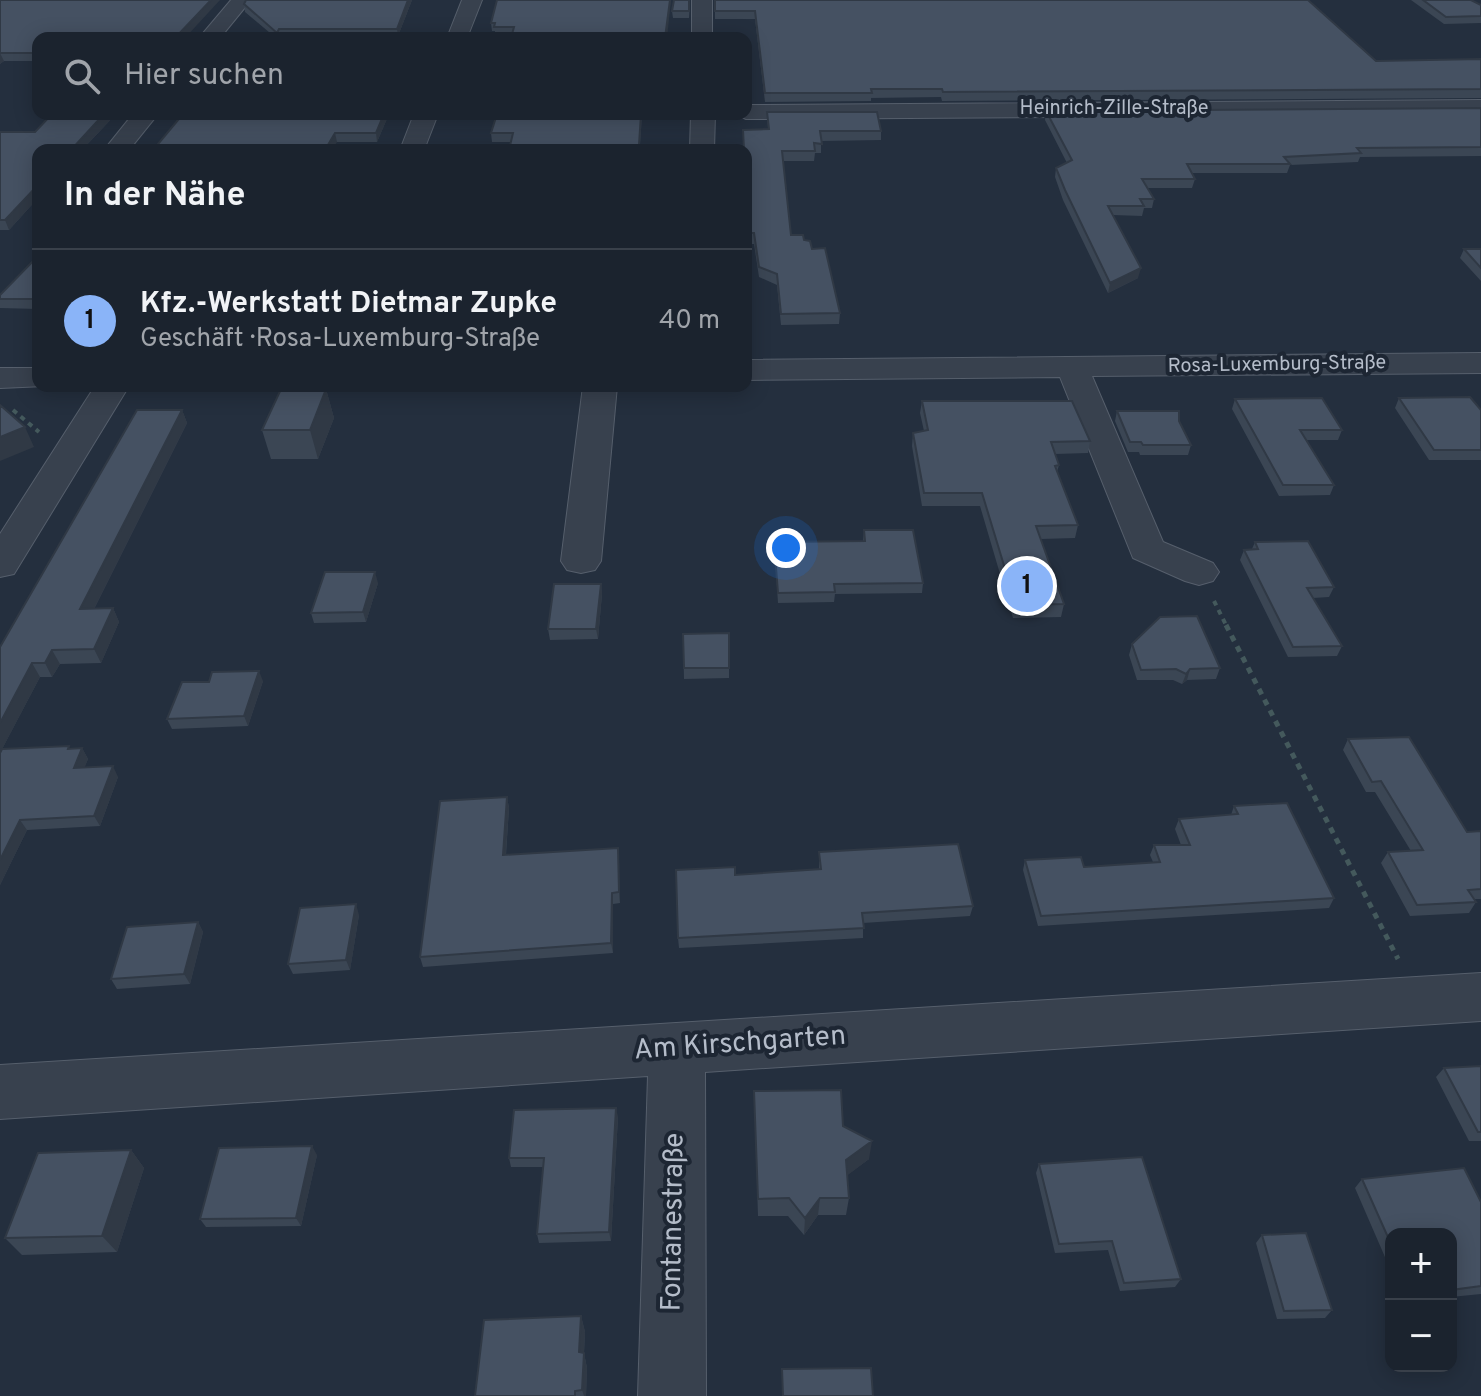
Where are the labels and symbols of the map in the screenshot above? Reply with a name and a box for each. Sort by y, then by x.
street label: Heinrich-Zille-Straße [1020,96,1208,122]
street label: Rosa-Luxemburg-Straße [1167,350,1387,380]
your location [766,528,806,568]
pin: 1 [1001,556,1053,616]
street label: Am Kirschgarten [633,1019,847,1069]
street label: Fontanestraße [654,1132,694,1312]

